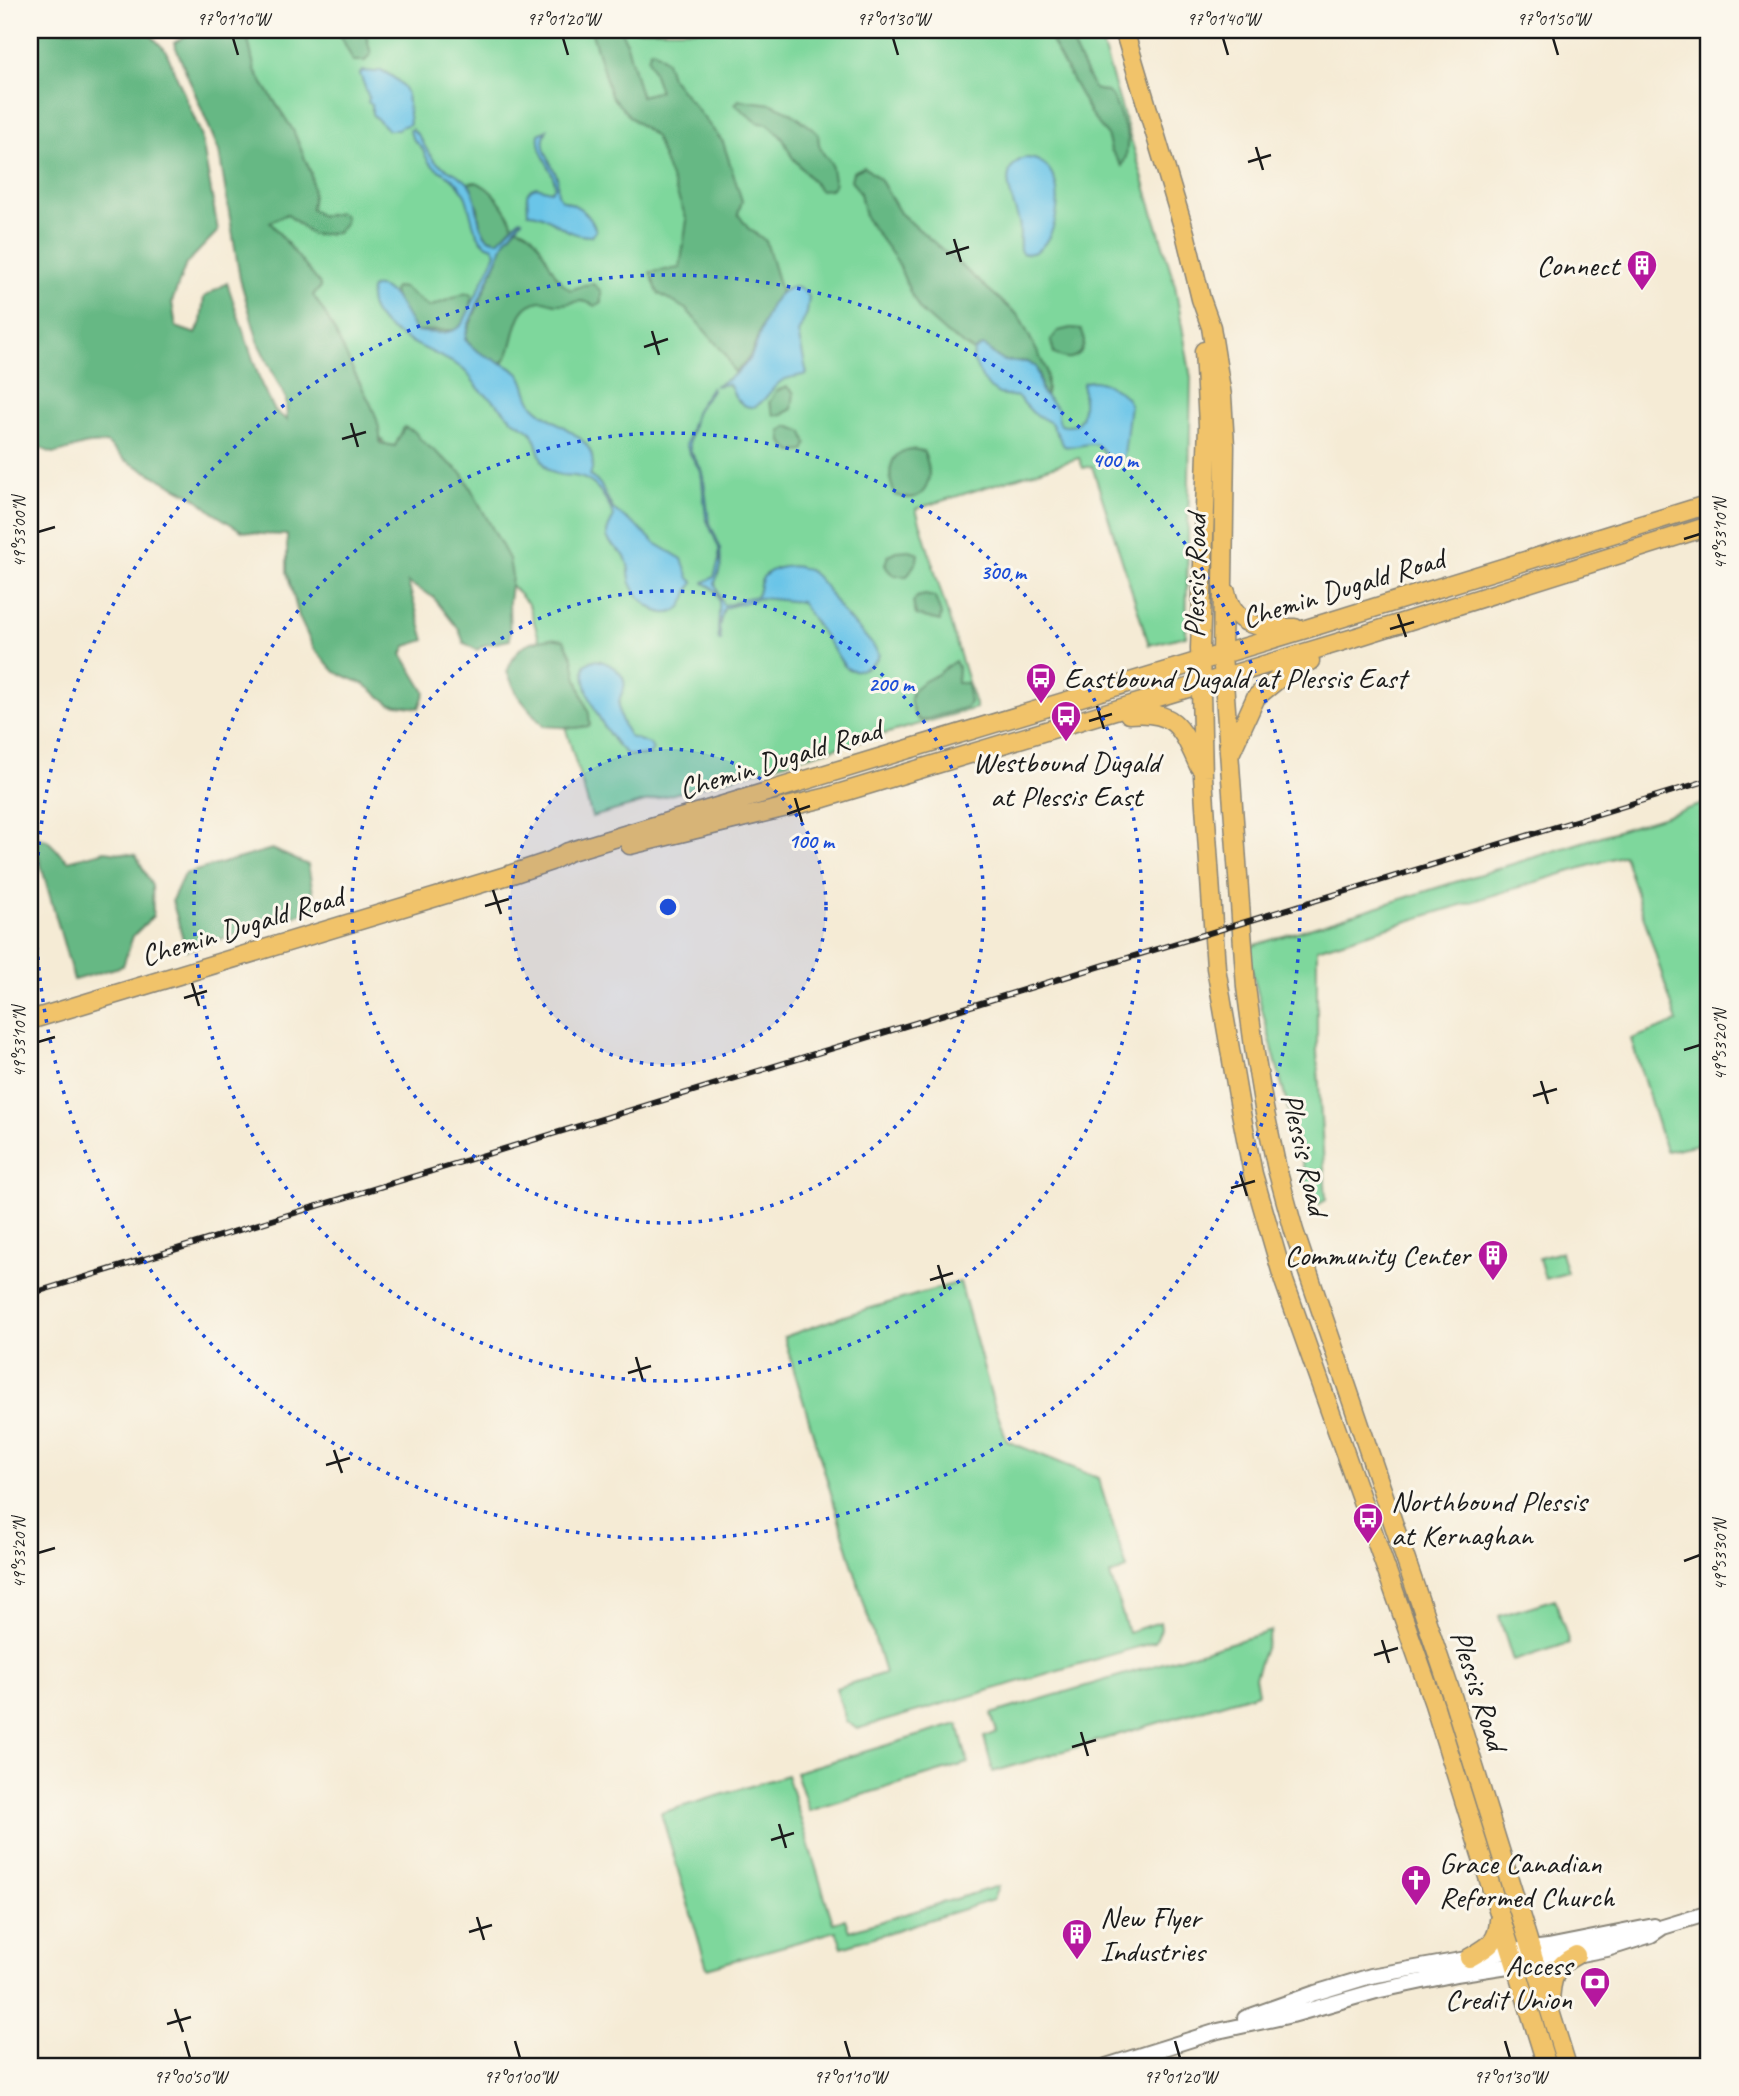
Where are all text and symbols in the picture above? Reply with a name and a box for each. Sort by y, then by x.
text: 97°01'10"W [196,8,273,30]
text: 97°01'20"W [526,8,603,30]
text: 97°01'30"W [856,8,933,30]
text: 97°01'40"W [1186,8,1263,30]
text: 97°01'50"W [1516,8,1593,30]
place label: Connect [1536,246,1622,284]
building icon: Connect [1625,248,1659,292]
text: 400 m [1092,447,1140,473]
text: 49°53'00"N [8,493,30,567]
text: 49°53'10"N [1709,495,1731,569]
street label: Plessis Road [1175,510,1215,638]
street label: Chemin Dugald Road [1237,538,1453,637]
text: 300 m [980,559,1028,585]
place label: Eastbound Dugald at Plessis East [1064,659,1410,697]
bus stop icon: Eastbound Dugald at Plessis East [1024,661,1058,705]
text: 200 m [868,671,916,697]
bus stop icon: Westbound Dugald at Plessis East [1049,699,1083,743]
street label: Chemin Dugald Road [674,709,890,808]
place label: Westbound Dugald at Plessis East [972,743,1164,815]
text: 100 m [788,828,836,854]
street label: Chemin Dugald Road [136,876,352,975]
centre of rings [656,895,680,919]
text: 49°53'10"N [8,1003,30,1077]
text: 49°53'20"N [1709,1006,1731,1080]
street label: Plessis Road [1273,1089,1338,1223]
place label: Community Center [1285,1236,1472,1274]
building icon: Community Center [1476,1238,1510,1282]
place label: Northbound Plessis at Kernaghan [1391,1482,1589,1554]
bus stop icon: Northbound Plessis at Kernaghan [1351,1501,1385,1545]
text: 49°53'20"N [8,1514,30,1588]
text: 49°53'30"N [1709,1516,1731,1590]
street label: Plessis Road [1442,1625,1518,1759]
place label: Grace Canadian Reformed Church [1439,1844,1616,1916]
church icon: Grace Canadian Reformed Church [1399,1863,1433,1907]
place label: New Flyer Industries [1100,1898,1207,1970]
building icon: New Flyer Industries [1060,1917,1094,1961]
place label: Access Credit Union [1445,1946,1575,2018]
bank icon: Access Credit Union [1578,1965,1612,2009]
text: 97°00'50"W [153,2066,230,2088]
text: 97°01'00"W [483,2066,560,2088]
text: 97°01'10"W [813,2066,890,2088]
text: 97°01'20"W [1143,2066,1220,2088]
text: 97°01'30"W [1473,2066,1550,2088]

